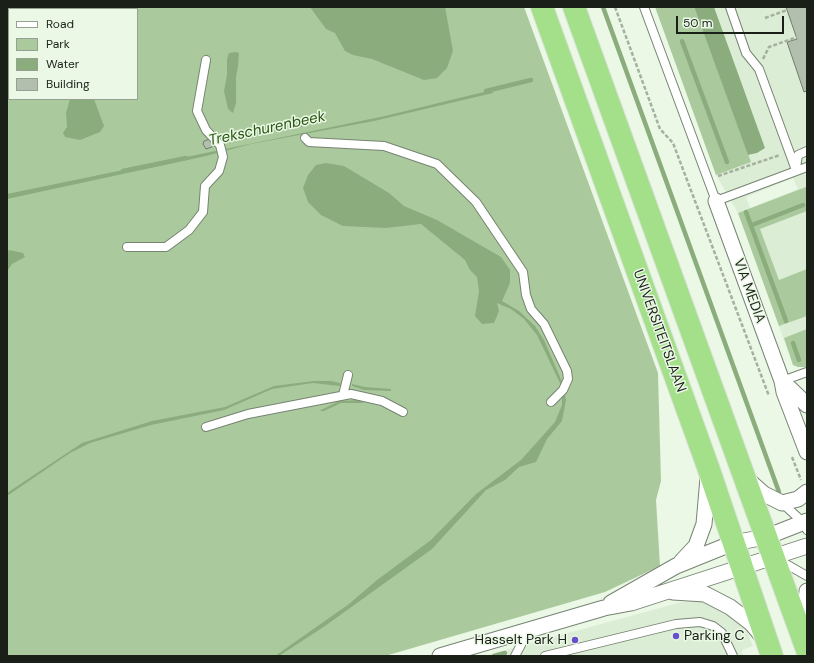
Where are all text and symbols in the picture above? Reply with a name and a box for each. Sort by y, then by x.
legend [8,8,138,100]
scale bar [678,8,786,34]
text: 50 m [683,15,712,31]
text: Road [46,16,74,32]
text: Park [46,36,70,52]
text: Water [46,56,79,72]
text: Building [46,76,90,92]
water label: Trekschurenbeek [207,108,327,150]
street label: VIA MEDIA [730,256,768,326]
street label: UNIVERSITEITSLAAN [629,267,689,395]
place label: Parking C [684,628,745,644]
marker: Parking C [671,631,681,641]
place label: Hasselt Park H [475,632,567,648]
marker: Hasselt Park H [570,635,580,645]

